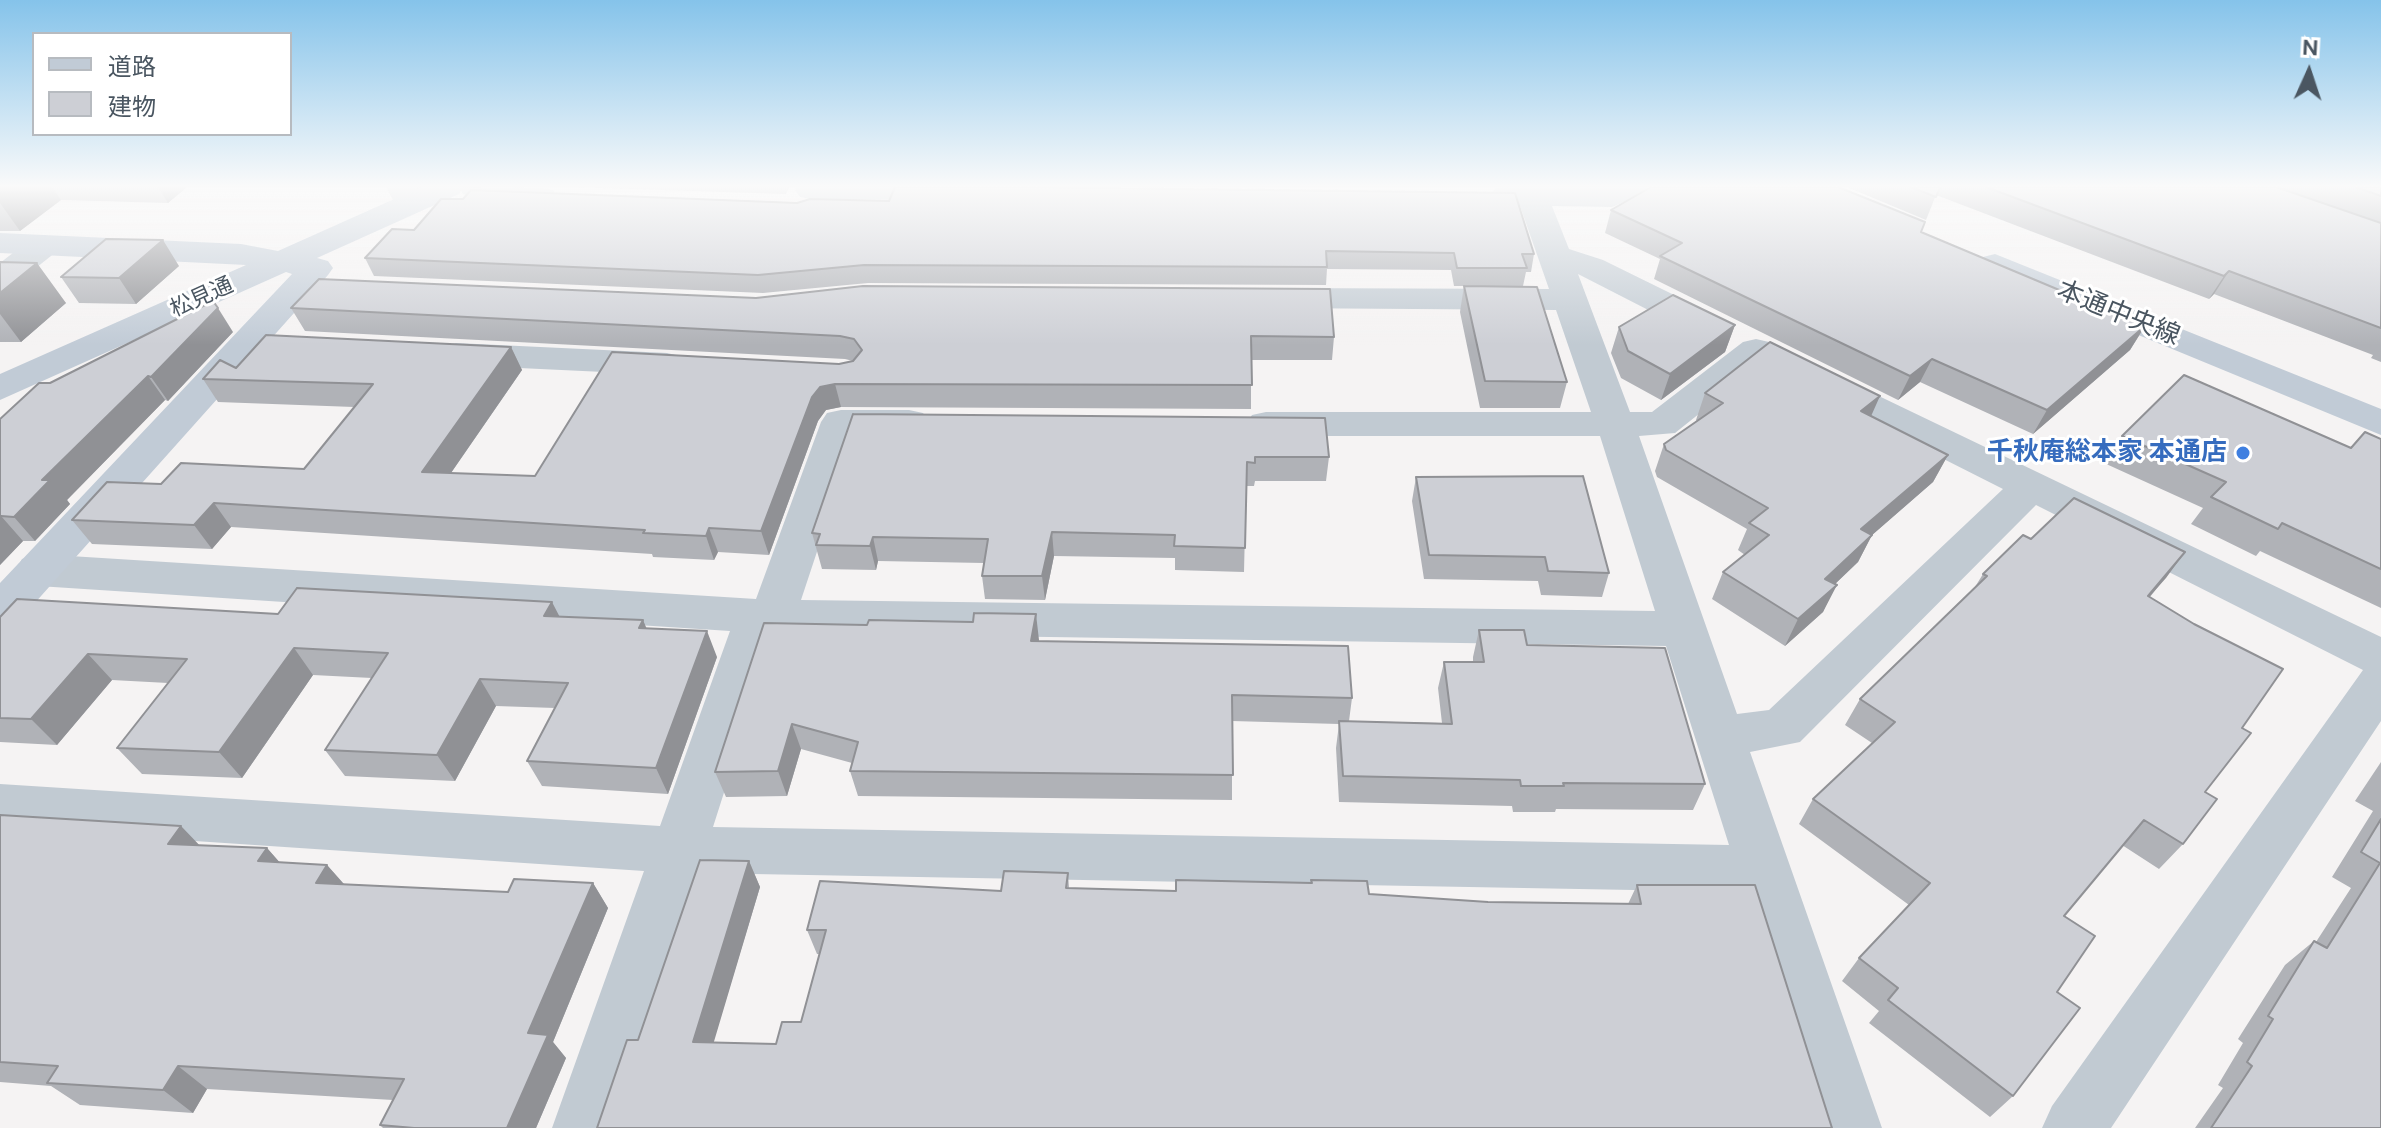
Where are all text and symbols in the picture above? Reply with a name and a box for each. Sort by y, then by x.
legend [32,32,292,136]
north arrow [2269,32,2349,112]
text: N [2302,33,2319,62]
text: 道路 [108,51,156,82]
text: 建物 [108,91,156,122]
street label: 松見通 [166,273,238,323]
street label: 本通中央線 [2052,275,2184,353]
place label: 千秋庵総本家 本通店 [1987,437,2227,469]
marker: 千秋庵総本家 本通店 [2234,444,2252,462]

